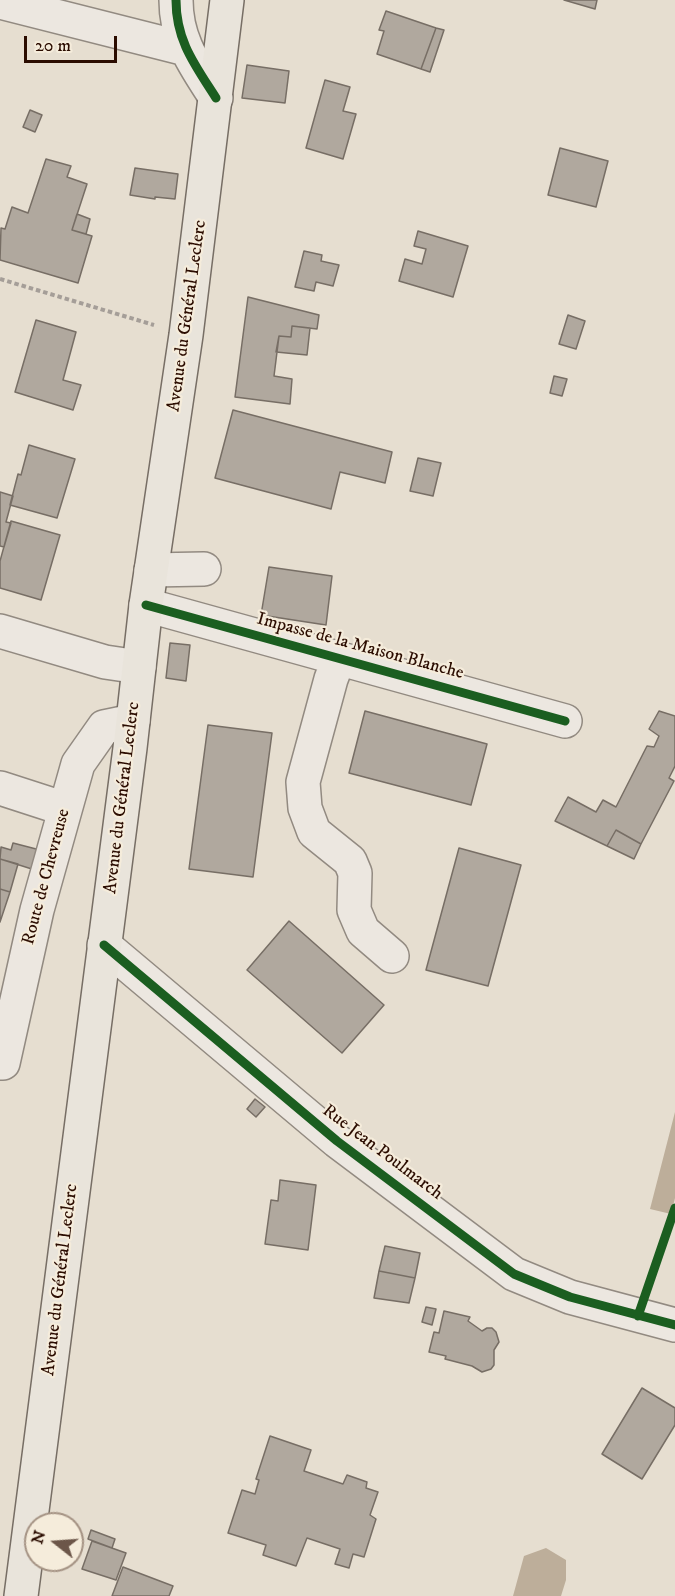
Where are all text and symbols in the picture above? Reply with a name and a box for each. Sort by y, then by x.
scale bar [27,24,120,62]
text: 20 m [35,35,71,57]
street label: Avenue du Général Leclerc [164,219,212,413]
street label: Impasse de la Maison Blanche [254,609,466,685]
street label: Avenue du Général Leclerc [101,701,145,895]
street label: Route de Chevreuse [18,807,76,947]
street label: Rue Jean Poulmarch [318,1101,446,1205]
street label: Avenue du Général Leclerc [39,1183,83,1377]
north arrow [24,1512,84,1572]
text: N [27,1528,50,1547]

